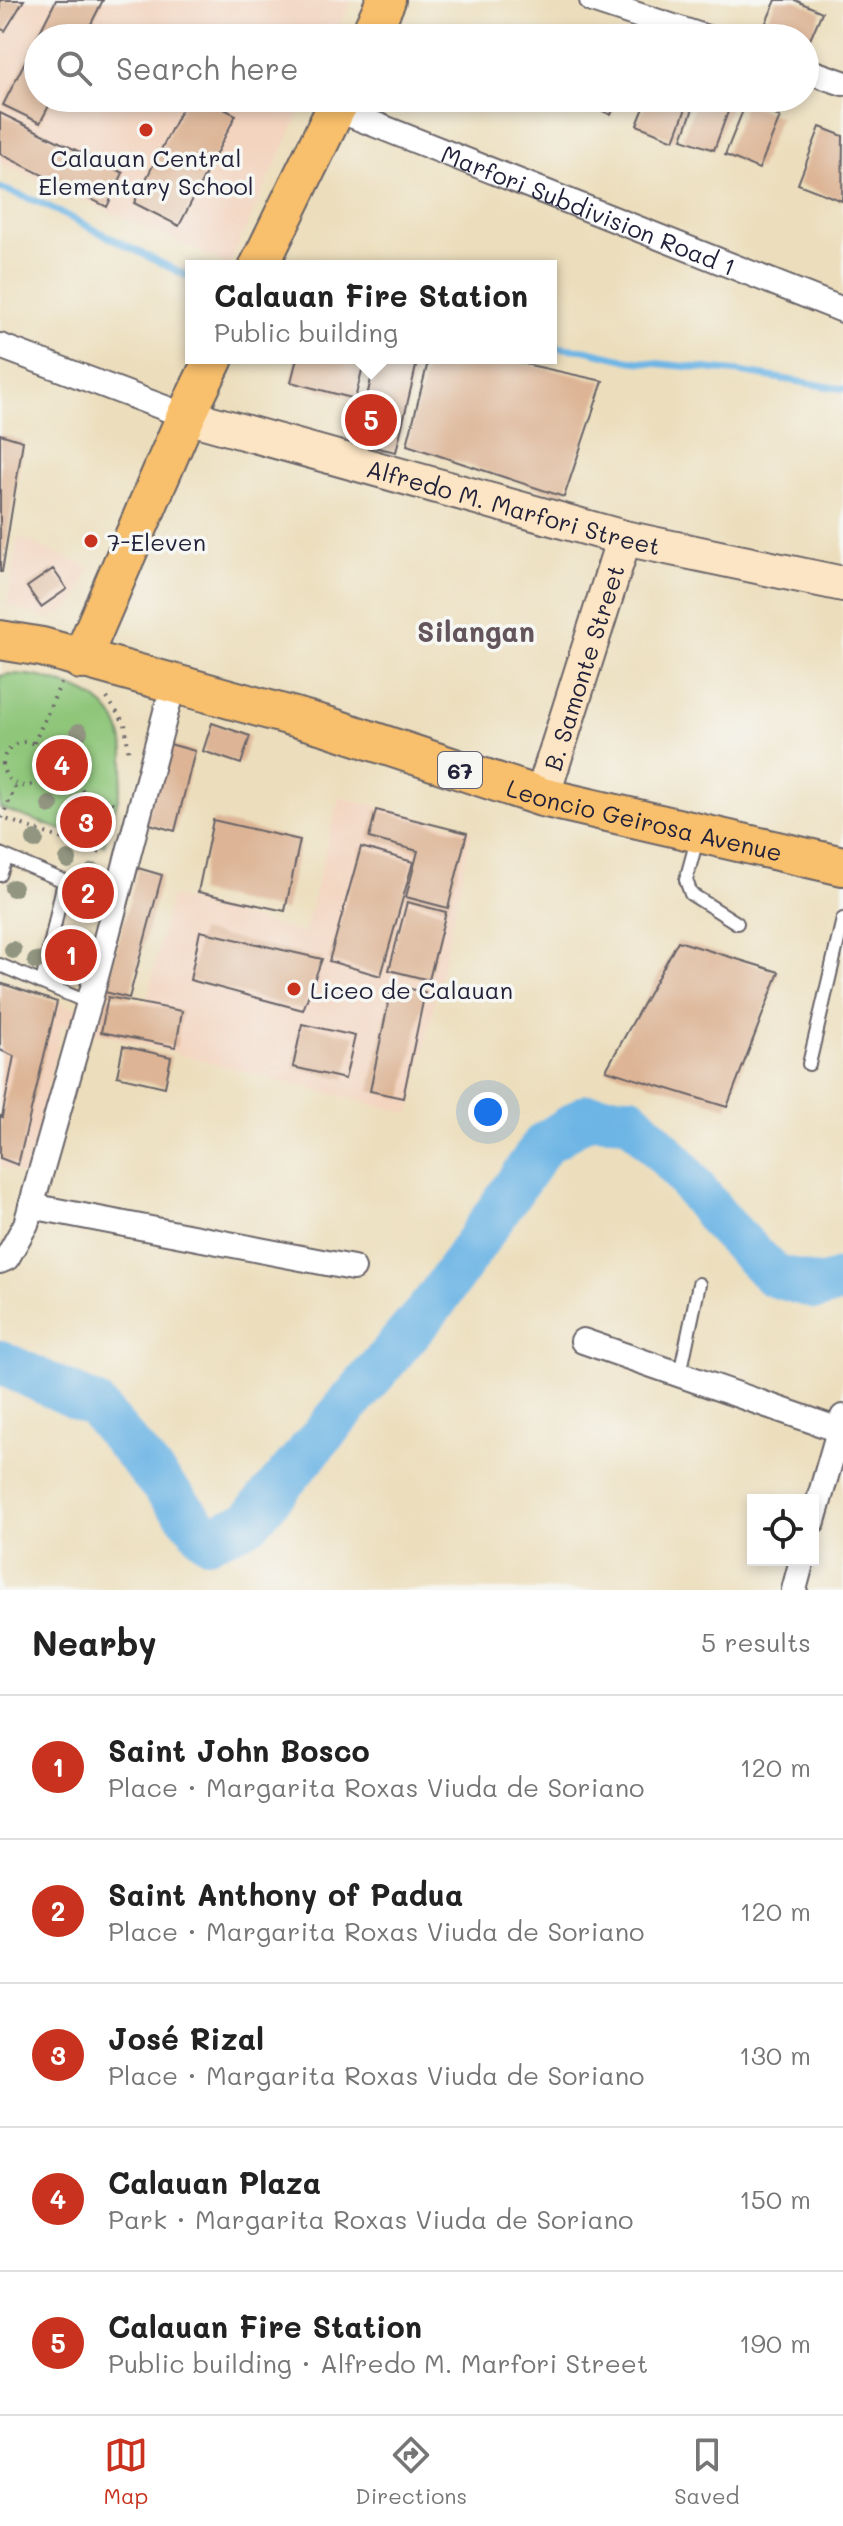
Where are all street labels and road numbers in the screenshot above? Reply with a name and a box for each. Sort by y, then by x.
street label: Marfori Subdivision Road 1 [437,137,740,281]
street label: Alfredo M. Marfori Street [363,452,663,561]
street label: B. Samonte Street [536,560,630,774]
road number: 67 [438,752,482,788]
street label: Leoncio Geirosa Avenue [503,771,786,867]

